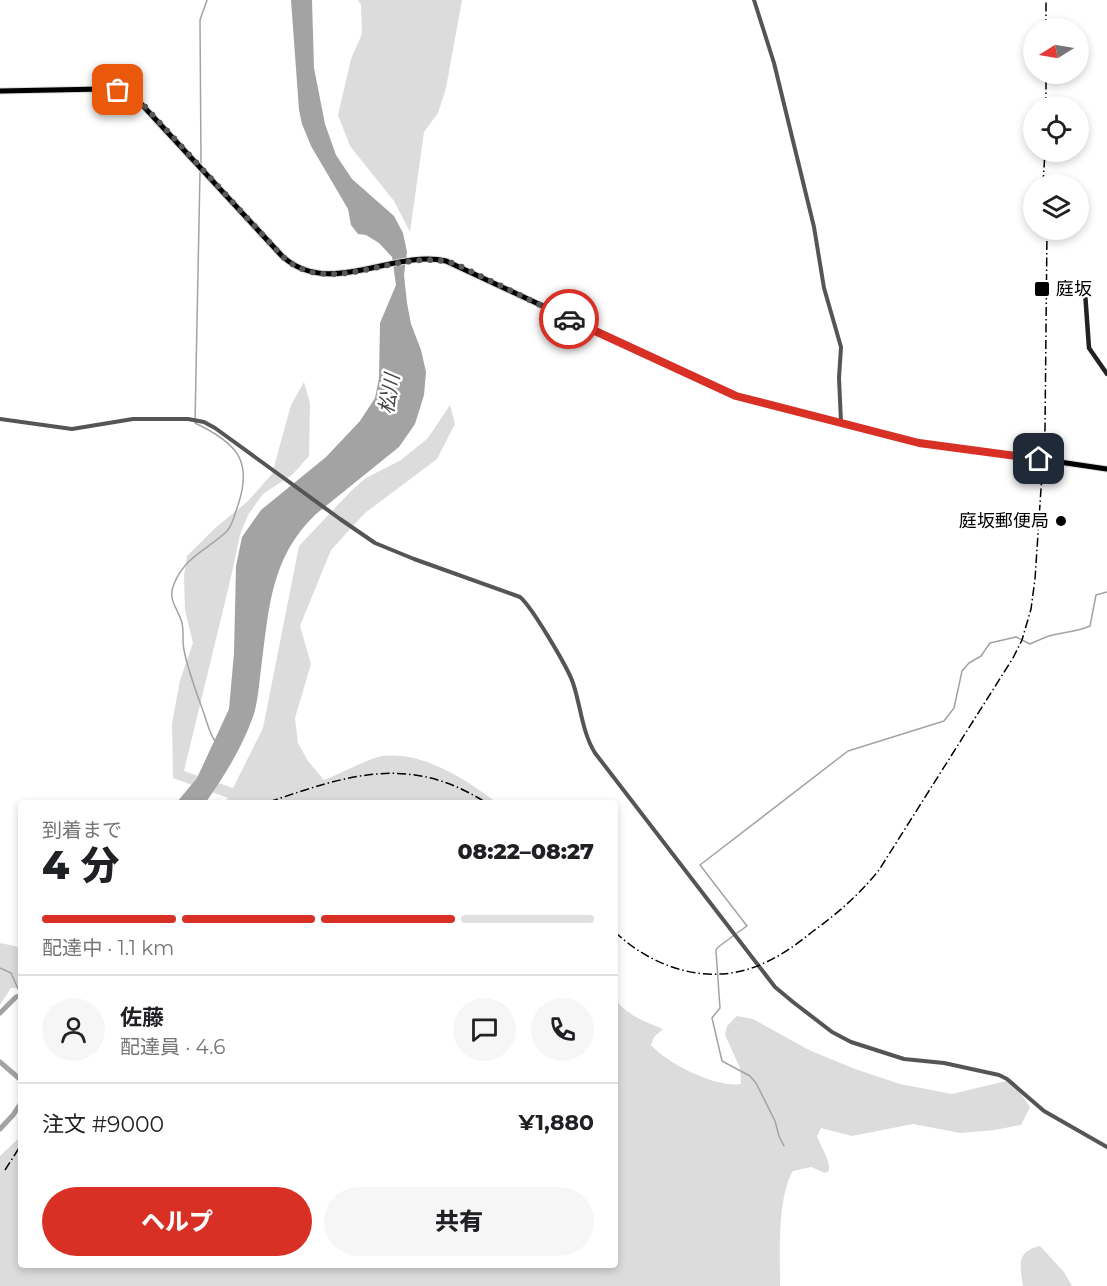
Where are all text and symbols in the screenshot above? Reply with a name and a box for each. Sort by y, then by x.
north arrow [1023,18,1089,84]
map controls [1023,18,1089,240]
pin [92,64,143,115]
icon: bag [101,73,134,106]
button: locate [1023,96,1089,162]
button: layers [1023,174,1089,240]
place label: 庭坂 [1056,278,1092,300]
marker: 庭坂 [1033,280,1051,298]
courier [539,289,599,349]
icon: car [553,303,586,336]
water label: 松川 [374,370,404,416]
pin [1013,433,1064,484]
icon: home [1022,442,1055,475]
place label: 庭坂郵便局 [959,510,1049,532]
marker: 庭坂郵便局 [1054,514,1068,528]
text: 到着まで [42,818,122,842]
text: 08:22–08:27 [458,838,594,865]
text: 4 分 [42,841,120,889]
text: 配達中 · 1.1 km [42,936,174,960]
button: person [42,998,105,1061]
button: chat [453,998,516,1061]
button: phone [531,998,594,1061]
text: 佐藤 [120,1004,164,1031]
text: 配達員 · 4.6 [120,1035,225,1059]
text: ¥1,880 [519,1109,594,1136]
text: 注文 #9000 [42,1111,164,1138]
button: ヘルプ [42,1187,312,1256]
button: 共有 [324,1187,594,1256]

